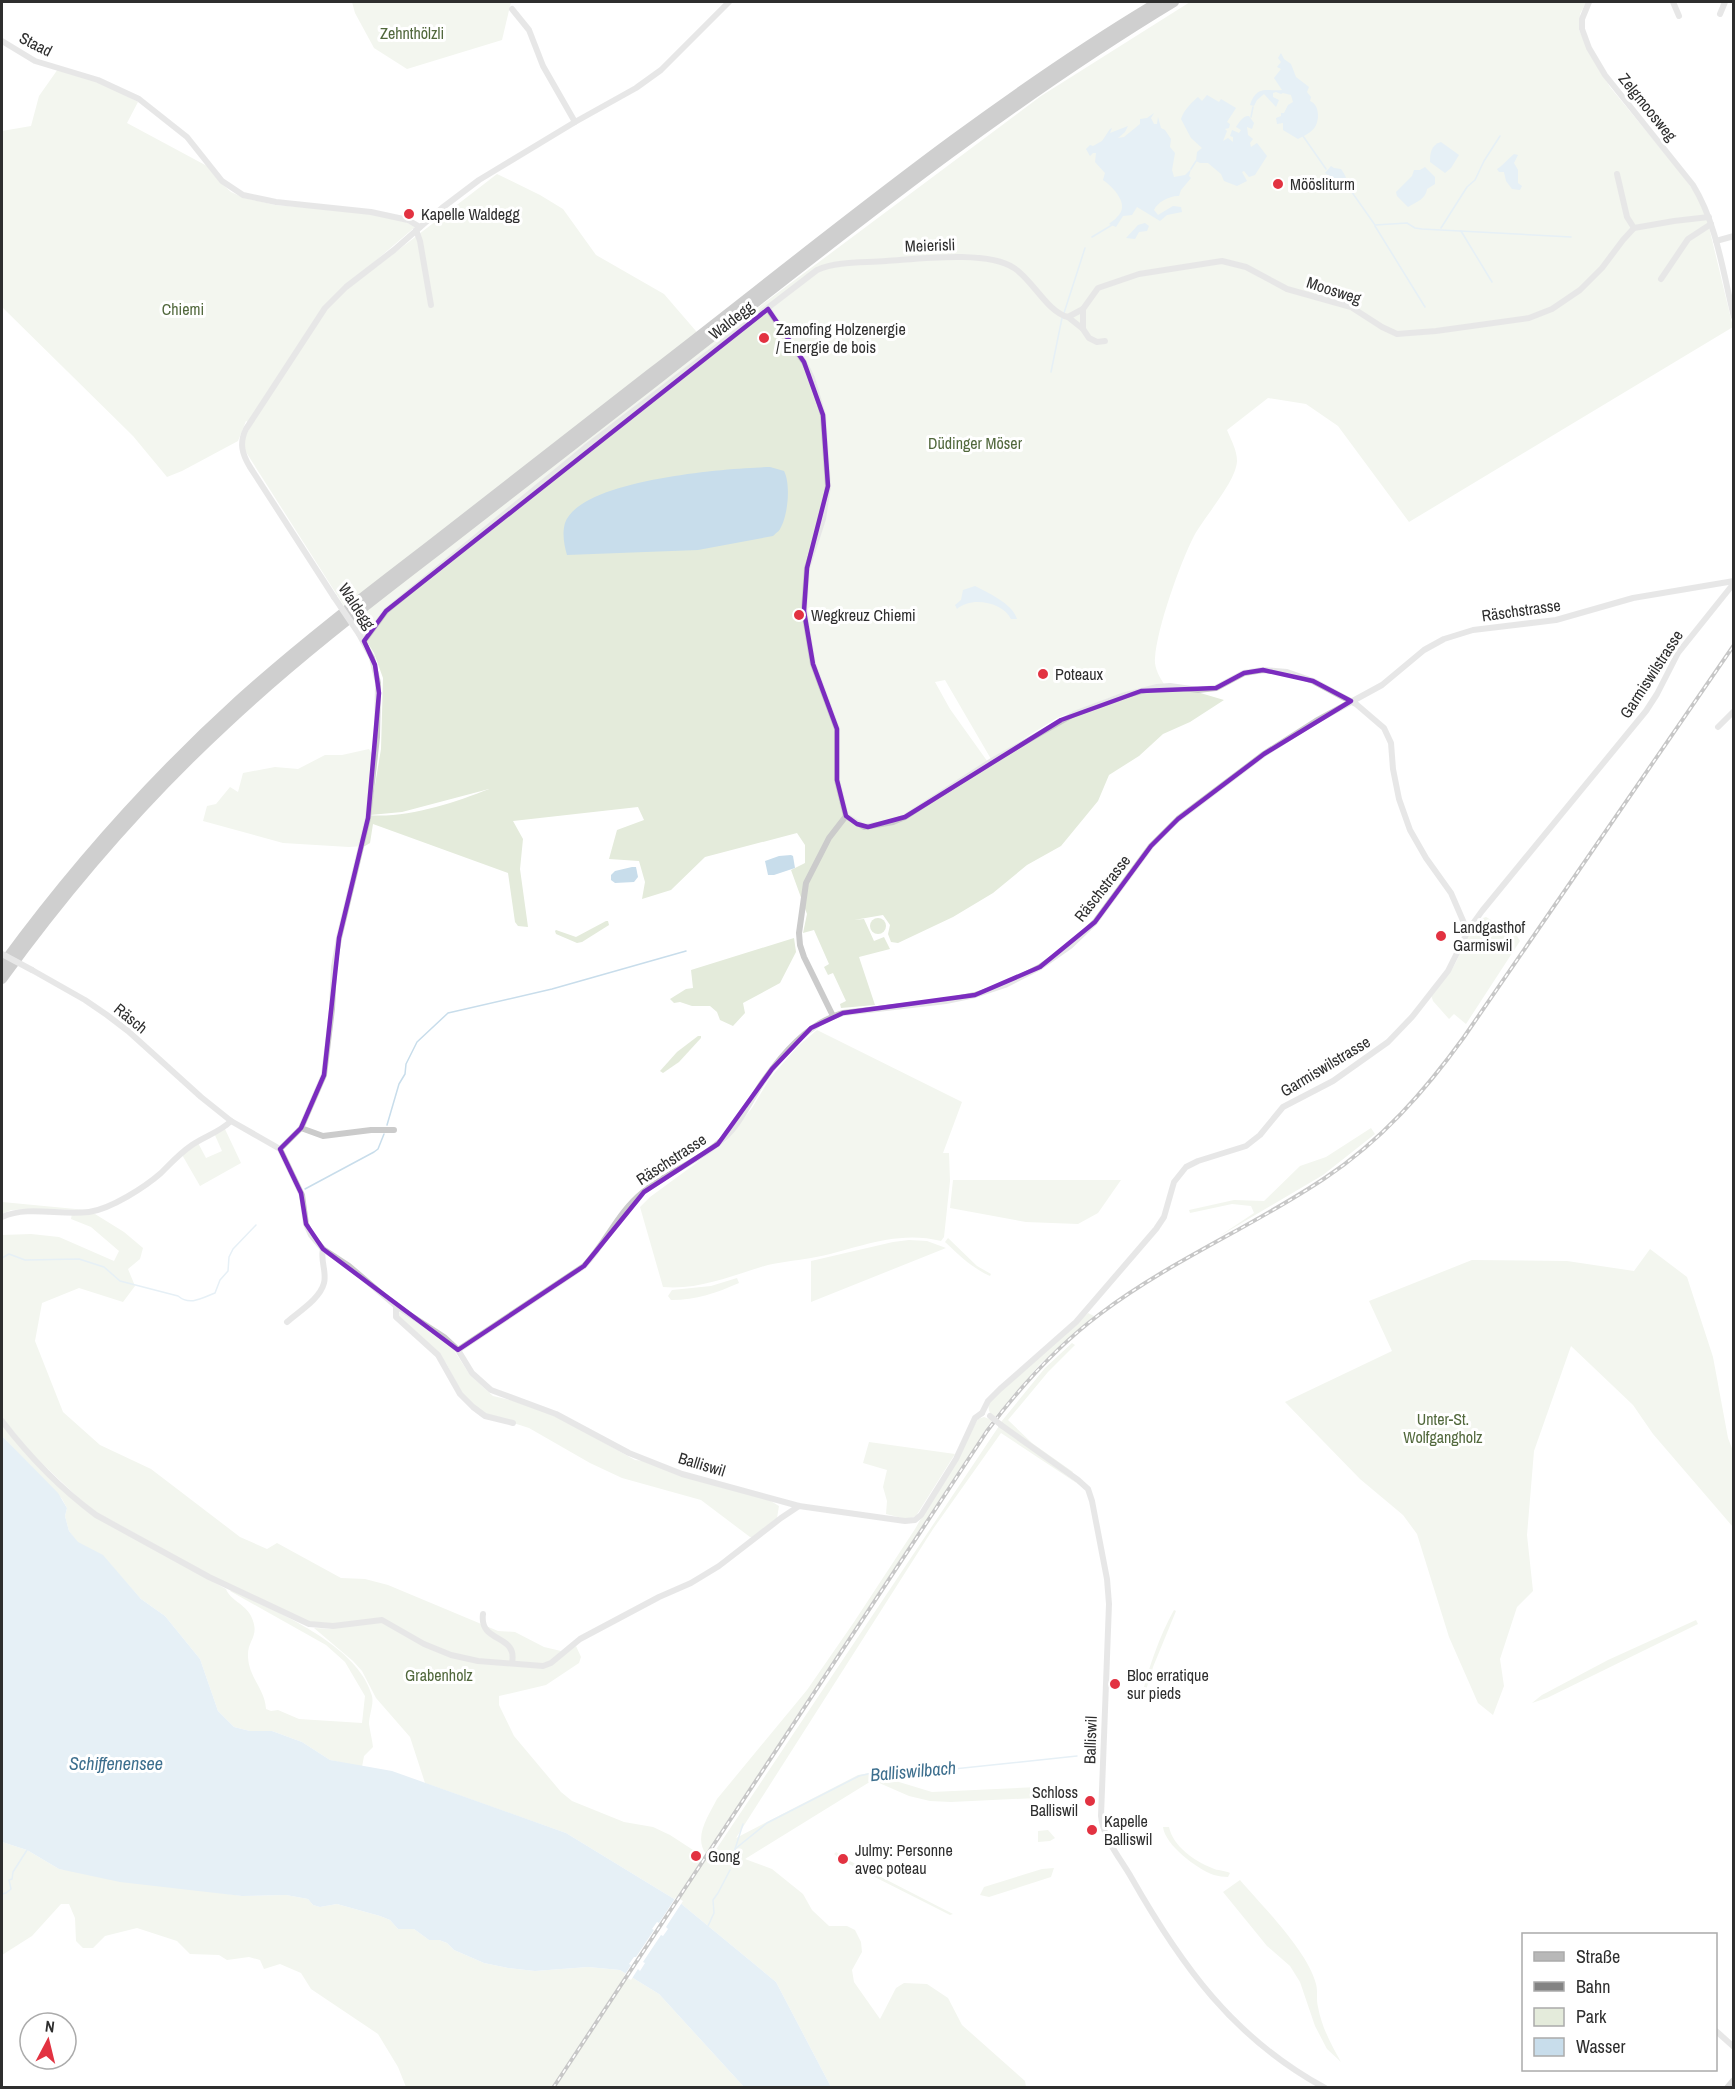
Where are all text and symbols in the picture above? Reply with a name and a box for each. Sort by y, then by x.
park label: Zehnthölzli [380,22,444,44]
street label: Staad [16,26,56,62]
street label: Zelgmoosweg [1614,68,1683,146]
place label: Möösliturm [1290,173,1355,195]
marker: Möösliturm [1271,177,1285,191]
place label: Kapelle Waldegg [421,203,520,225]
marker: Kapelle Waldegg [402,207,416,221]
street label: Meierisli [904,233,956,257]
street label: Moosweg [1304,271,1365,309]
street label: Waldegg [704,295,759,344]
park label: Chiemi [162,298,204,320]
place label: Zamofing Holzenergie / Energie de bois [776,318,906,358]
marker: Zamofing Holzenergie / Energie de bois [757,331,771,345]
park label: Düdinger Möser [928,432,1023,454]
street label: Waldegg [334,579,381,634]
street label: Räschstrasse [1480,594,1562,626]
place label: Wegkreuz Chiemi [811,604,916,626]
marker: Wegkreuz Chiemi [792,608,806,622]
street label: Garmiswilstrasse [1614,626,1688,722]
place label: Poteaux [1055,663,1104,685]
marker: Poteaux [1036,667,1050,681]
street label: Räschstrasse [1069,850,1135,926]
place label: Landgasthof Garmiswil [1453,916,1526,956]
marker: Landgasthof Garmiswil [1434,929,1448,943]
street label: Räsch [110,998,152,1038]
street label: Garmiswilstrasse [1276,1030,1374,1102]
street label: Räschstrasse [632,1128,710,1190]
park label: Unter-St. Wolfgangholz [1403,1408,1483,1448]
street label: Balliswil [676,1446,728,1482]
park label: Grabenholz [405,1664,473,1686]
place label: Bloc erratique sur pieds [1127,1664,1209,1704]
marker: Bloc erratique sur pieds [1108,1677,1122,1691]
street label: Balliswil [1078,1715,1102,1764]
water label: Schiffenensee [69,1751,163,1776]
water label: Balliswilbach [869,1755,957,1787]
place label: Schloss Balliswil [1030,1781,1078,1821]
marker: Schloss Balliswil [1083,1794,1097,1808]
place label: Kapelle Balliswil [1104,1810,1152,1850]
marker: Kapelle Balliswil [1085,1823,1099,1837]
place label: Julmy: Personne avec poteau [855,1839,953,1879]
place label: Gong [708,1845,741,1867]
marker: Gong [689,1849,703,1863]
marker: Julmy: Personne avec poteau [836,1852,850,1866]
legend [1522,1933,1717,2071]
text: Straße [1576,1944,1620,1969]
text: Bahn [1576,1974,1610,1999]
text: Park [1576,2004,1607,2029]
north arrow [18,2011,78,2071]
text: N [44,2015,56,2038]
text: Wasser [1576,2034,1626,2059]

